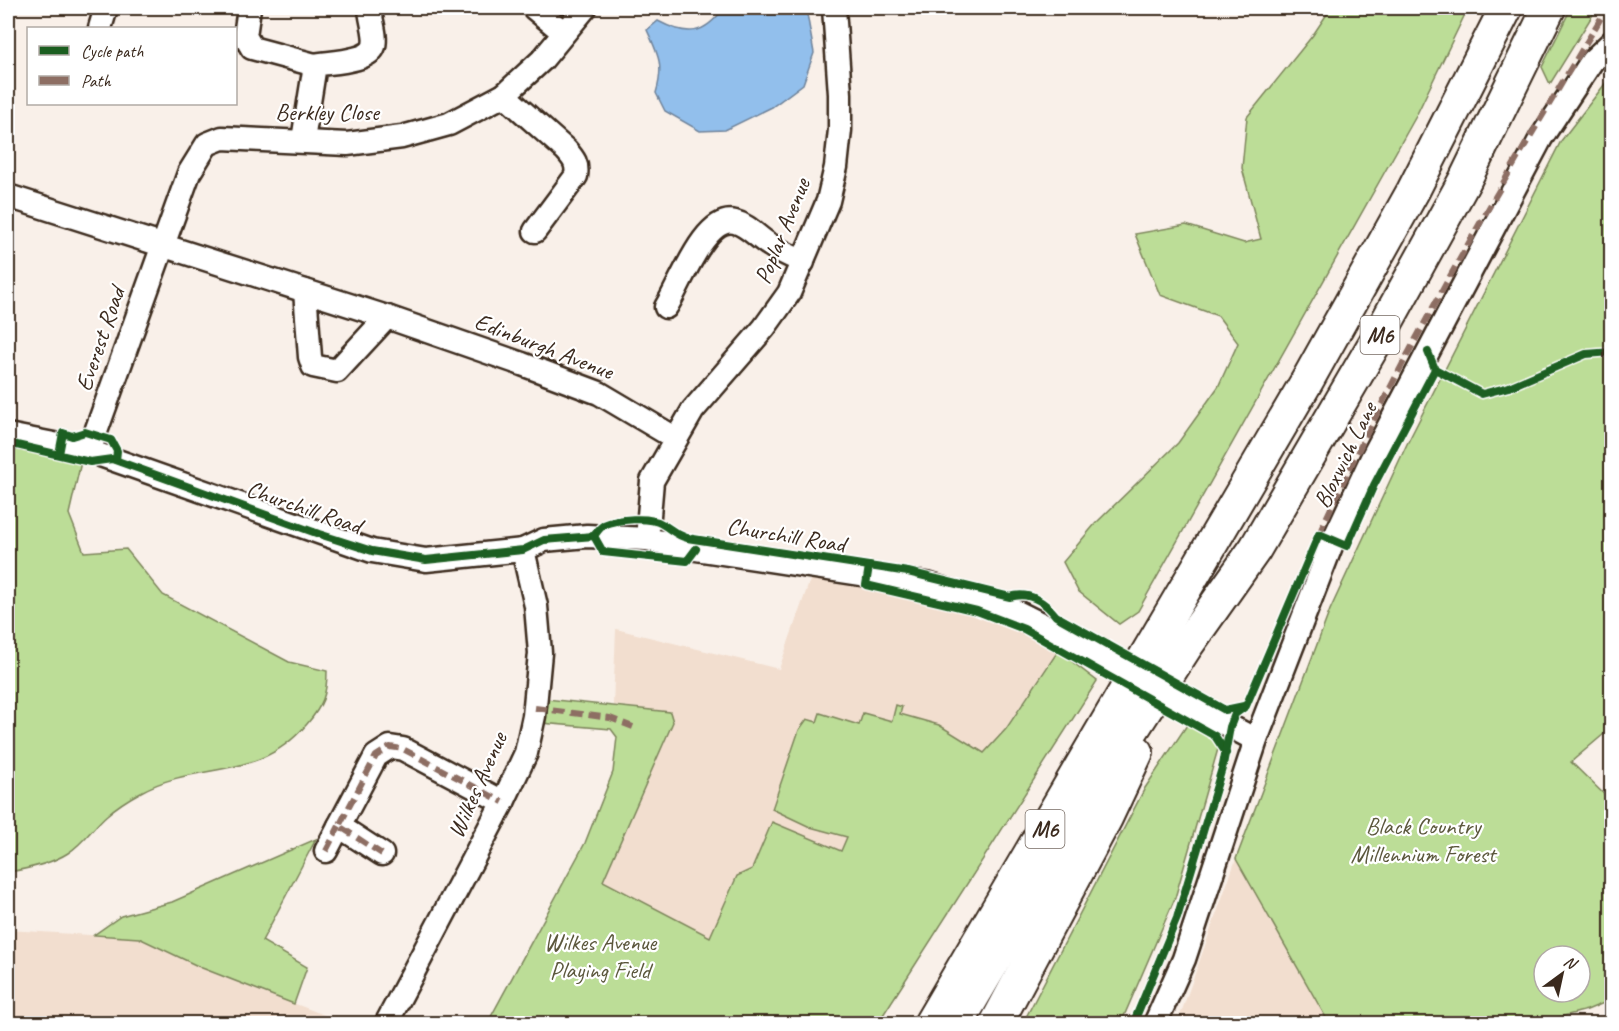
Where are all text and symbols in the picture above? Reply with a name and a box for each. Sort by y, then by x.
legend [27,27,237,105]
text: Cycle path [81,40,144,62]
text: Path [81,70,111,92]
street label: Berkley Close [275,97,381,127]
street label: Poplar Avenue [747,172,818,288]
street label: Everest Road [68,280,133,395]
street label: Edinburgh Avenue [471,306,619,387]
road number: M6 [1360,316,1400,354]
street label: Bloxwich Lane [1306,395,1384,513]
street label: Churchill Road [243,473,369,542]
street label: Churchill Road [725,511,851,560]
street label: Wilkes Avenue [440,726,514,842]
road number: M6 [1026,810,1064,848]
park label: Black Country Millennium Forest [1351,811,1497,869]
park label: Wilkes Avenue Playing Field [544,927,658,985]
north arrow [1532,944,1592,1004]
text: N [1560,951,1582,975]

